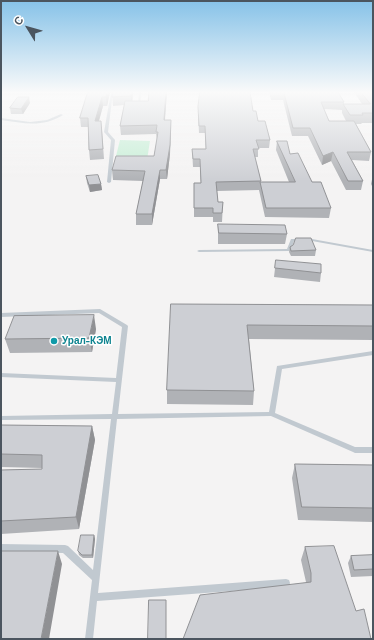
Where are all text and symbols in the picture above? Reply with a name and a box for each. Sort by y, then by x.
north arrow [8,8,48,48]
text: С [10,13,26,28]
place label: Урал-КЭМ [62,335,112,347]
marker: Урал-КЭМ [49,336,59,346]

